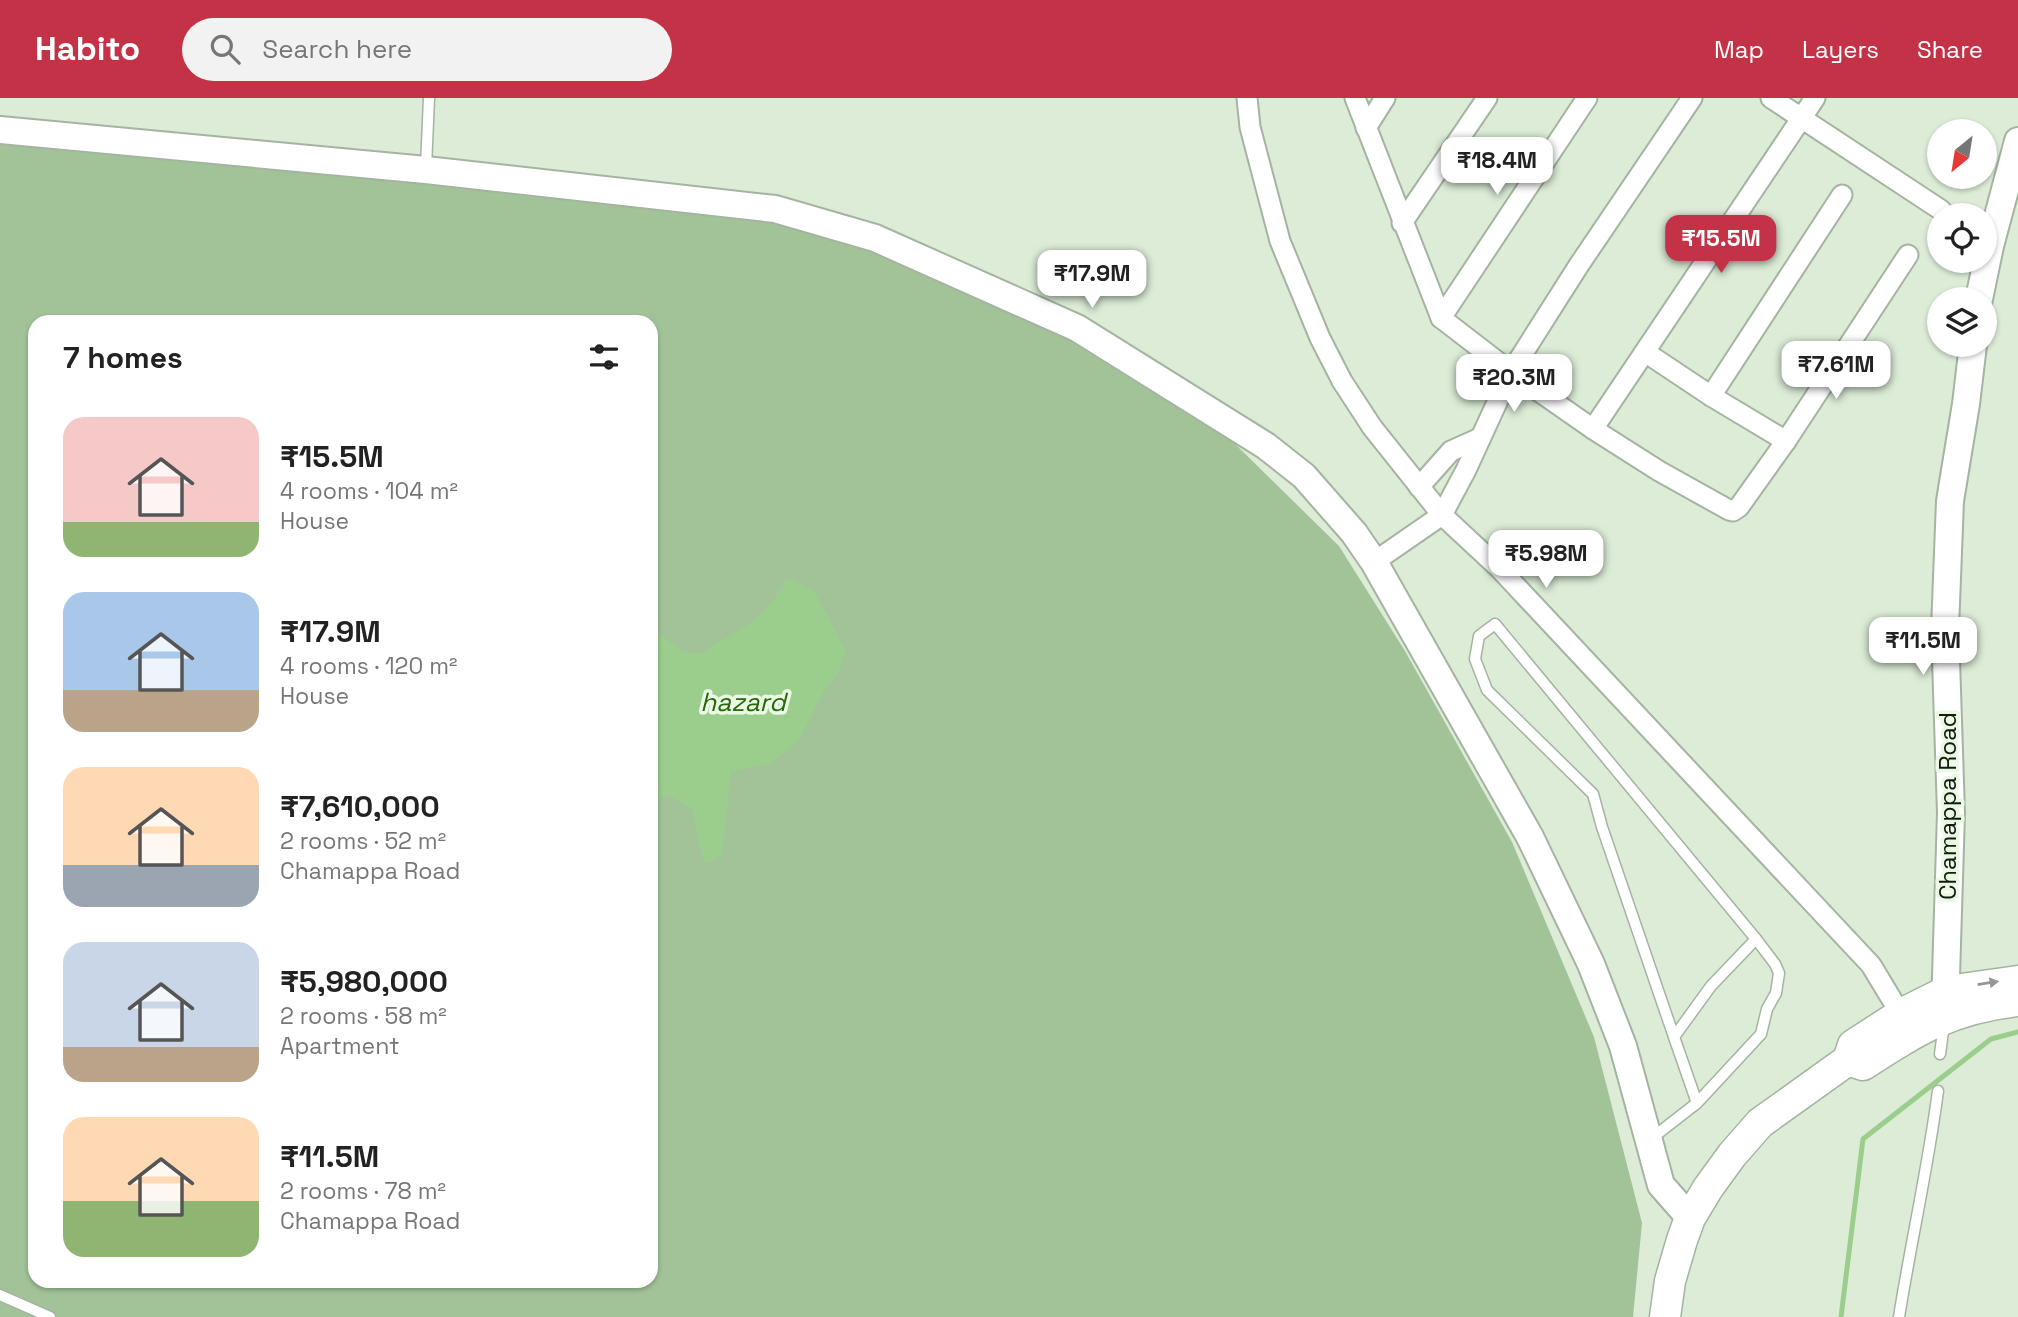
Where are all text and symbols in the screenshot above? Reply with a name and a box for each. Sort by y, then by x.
search box [182,18,672,81]
text: Habito [35,28,140,70]
icon: search [206,30,244,68]
text: Search here [262,32,412,66]
text: Map [1714,34,1764,65]
text: Layers [1802,34,1879,65]
text: Share [1917,34,1983,65]
north arrow [1927,119,1997,189]
map controls [1927,119,1997,357]
pin: ₹18.4M [1440,138,1554,197]
text: ₹18.4M [1457,145,1537,175]
button: locate [1927,203,1997,273]
pin: ₹15.5M [1664,216,1778,275]
text: ₹15.5M [1681,223,1761,253]
pin: ₹17.9M [1035,250,1149,310]
text: ₹17.9M [1053,258,1131,288]
button: layers [1927,287,1997,357]
text: 7 homes [63,338,183,377]
icon: filters [585,338,623,376]
pin: ₹7.61M [1779,342,1893,401]
text: ₹7.61M [1798,349,1874,379]
pin: ₹20.3M [1457,354,1571,414]
text: ₹20.3M [1472,362,1556,392]
text: ₹15.5M [280,437,384,476]
icon: home [119,445,203,529]
text: 4 rooms · 104 m² [280,476,458,506]
text: House [280,506,349,536]
pin: ₹5.98M [1489,531,1603,590]
text: ₹5.98M [1504,538,1588,568]
text: ₹17.9M [280,612,381,651]
pin: ₹11.5M [1866,618,1980,677]
icon: home [119,620,203,704]
text: ₹11.5M [1885,625,1961,655]
text: 4 rooms · 120 m² [280,651,457,681]
text: House [280,681,349,711]
water label: hazard [700,685,789,719]
street label: Chamappa Road [1932,712,1963,900]
text: ₹7,610,000 [280,787,440,826]
icon: home [119,795,203,879]
text: 2 rooms · 52 m² [280,826,446,856]
text: Chamappa Road [280,856,460,886]
text: ₹5,980,000 [280,962,448,1001]
icon: home [119,970,203,1054]
one-way arrow [1977,978,1999,989]
text: 2 rooms · 58 m² [280,1001,447,1031]
text: Apartment [280,1031,400,1061]
text: ₹11.5M [280,1137,379,1176]
icon: home [119,1145,203,1229]
text: 2 rooms · 78 m² [280,1176,446,1206]
text: Chamappa Road [280,1206,460,1236]

